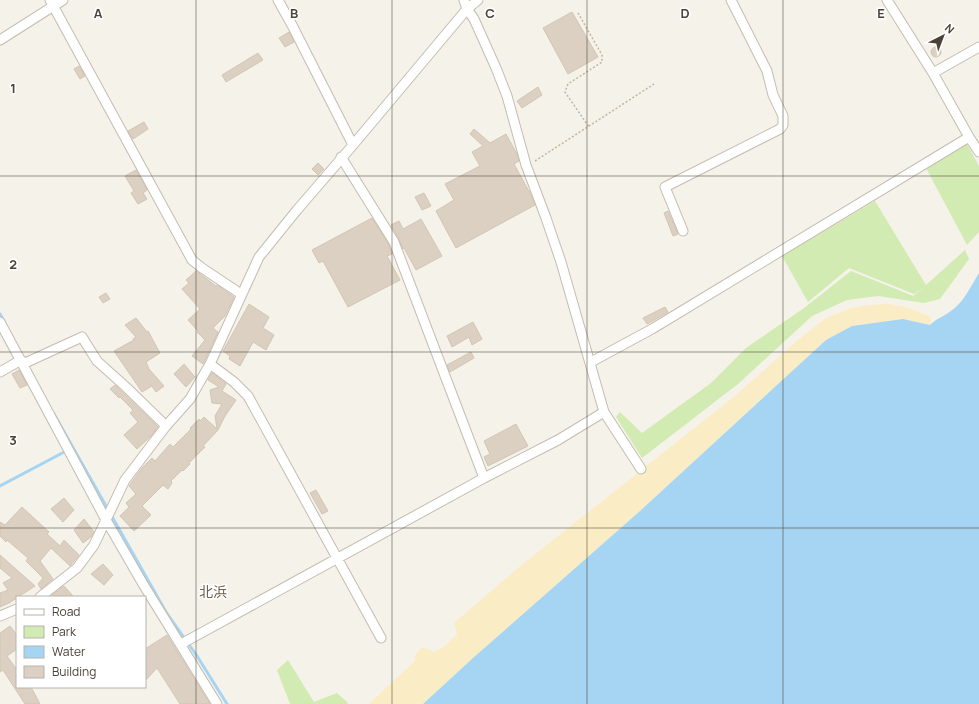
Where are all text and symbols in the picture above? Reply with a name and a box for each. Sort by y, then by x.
text: A [94,4,103,22]
text: B [290,4,298,22]
text: C [485,4,495,22]
text: D [680,4,690,22]
text: E [877,4,885,22]
north arrow [923,16,963,56]
text: N [942,20,958,36]
text: 1 [10,79,16,97]
text: 2 [9,255,17,273]
text: 3 [9,431,17,449]
district label: 北浜 [199,582,227,601]
legend [16,596,146,688]
text: Road [52,603,80,620]
text: Park [52,623,77,640]
text: Water [52,643,86,660]
text: Building [52,663,96,680]

